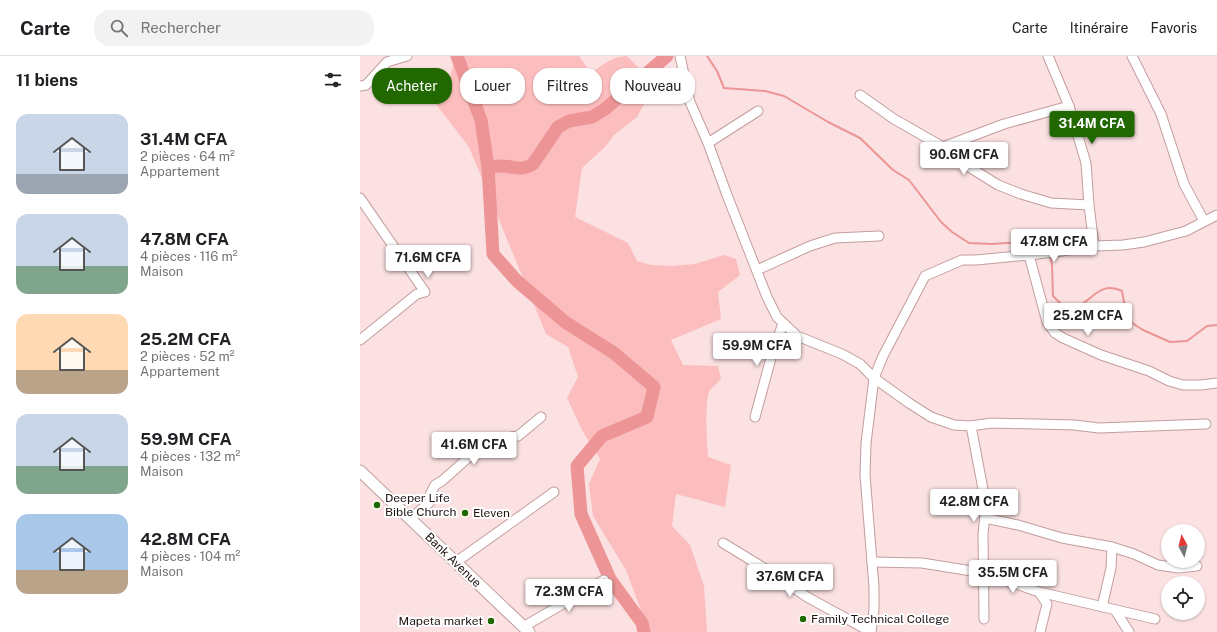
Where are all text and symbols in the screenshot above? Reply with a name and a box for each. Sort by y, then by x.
search box [94,10,374,46]
text: Carte [20,17,70,39]
icon: search [108,17,130,39]
text: Rechercher [140,19,221,36]
text: Carte [1012,20,1048,36]
text: Itinéraire [1070,20,1128,36]
text: Favoris [1150,20,1197,36]
chip: Acheter [372,68,452,104]
chip: Louer [460,68,525,104]
chip: Filtres [533,68,602,104]
chip: Nouveau [610,68,695,104]
icon: filters [322,69,344,91]
text: 11 biens [16,70,78,90]
pin: 31.4M CFA [1046,111,1138,145]
text: 31.4M CFA [1059,116,1125,131]
text: 31.4M CFA [140,129,228,149]
icon: home [48,130,96,178]
pin: 90.6M CFA [918,142,1010,176]
text: 90.6M CFA [929,147,999,162]
text: 2 pièces · 64 m² [140,149,235,164]
text: Appartement [140,164,220,179]
text: 47.8M CFA [140,229,229,249]
pin: 47.8M CFA [1008,229,1100,263]
icon: home [48,230,96,278]
text: 47.8M CFA [1020,234,1088,249]
pin: 71.6M CFA [382,245,474,279]
text: 4 pièces · 116 m² [140,249,238,264]
text: 71.6M CFA [395,250,461,265]
text: Maison [140,264,183,279]
pin: 25.2M CFA [1042,303,1134,337]
text: 25.2M CFA [1053,308,1123,323]
text: 25.2M CFA [140,329,231,349]
icon: home [48,330,96,378]
pin: 59.9M CFA [711,333,803,367]
text: 59.9M CFA [722,338,792,353]
text: 2 pièces · 52 m² [140,349,235,364]
text: Appartement [140,364,220,379]
text: 59.9M CFA [140,429,232,449]
icon: home [48,430,96,478]
pin: 41.6M CFA [428,432,520,466]
text: 41.6M CFA [441,437,507,452]
text: 4 pièces · 132 m² [140,449,240,464]
text: Maison [140,464,183,479]
pin: 42.8M CFA [928,489,1020,523]
place label: Deeper Life Bible Church [385,491,456,519]
text: 42.8M CFA [939,494,1009,509]
marker: Deeper Life Bible Church [372,500,382,510]
place label: Eleven [473,506,510,520]
marker: Eleven [460,508,470,518]
north arrow [1161,524,1205,568]
map controls [1161,524,1205,620]
text: 42.8M CFA [140,529,231,549]
icon: home [48,530,96,578]
street label: Bank Avenue [422,530,484,590]
text: 4 pièces · 104 m² [140,549,240,564]
pin: 35.5M CFA [967,560,1059,594]
text: Maison [140,564,183,579]
pin: 37.6M CFA [744,564,836,598]
text: 35.5M CFA [978,565,1048,580]
text: 37.6M CFA [756,569,824,584]
button: locate [1161,576,1205,620]
pin: 72.3M CFA [523,579,615,613]
text: 72.3M CFA [534,584,604,599]
place label: Family Technical College [811,612,950,626]
place label: Mapeta market [399,614,483,628]
marker: Family Technical College [798,614,808,624]
marker: Mapeta market [486,616,496,626]

